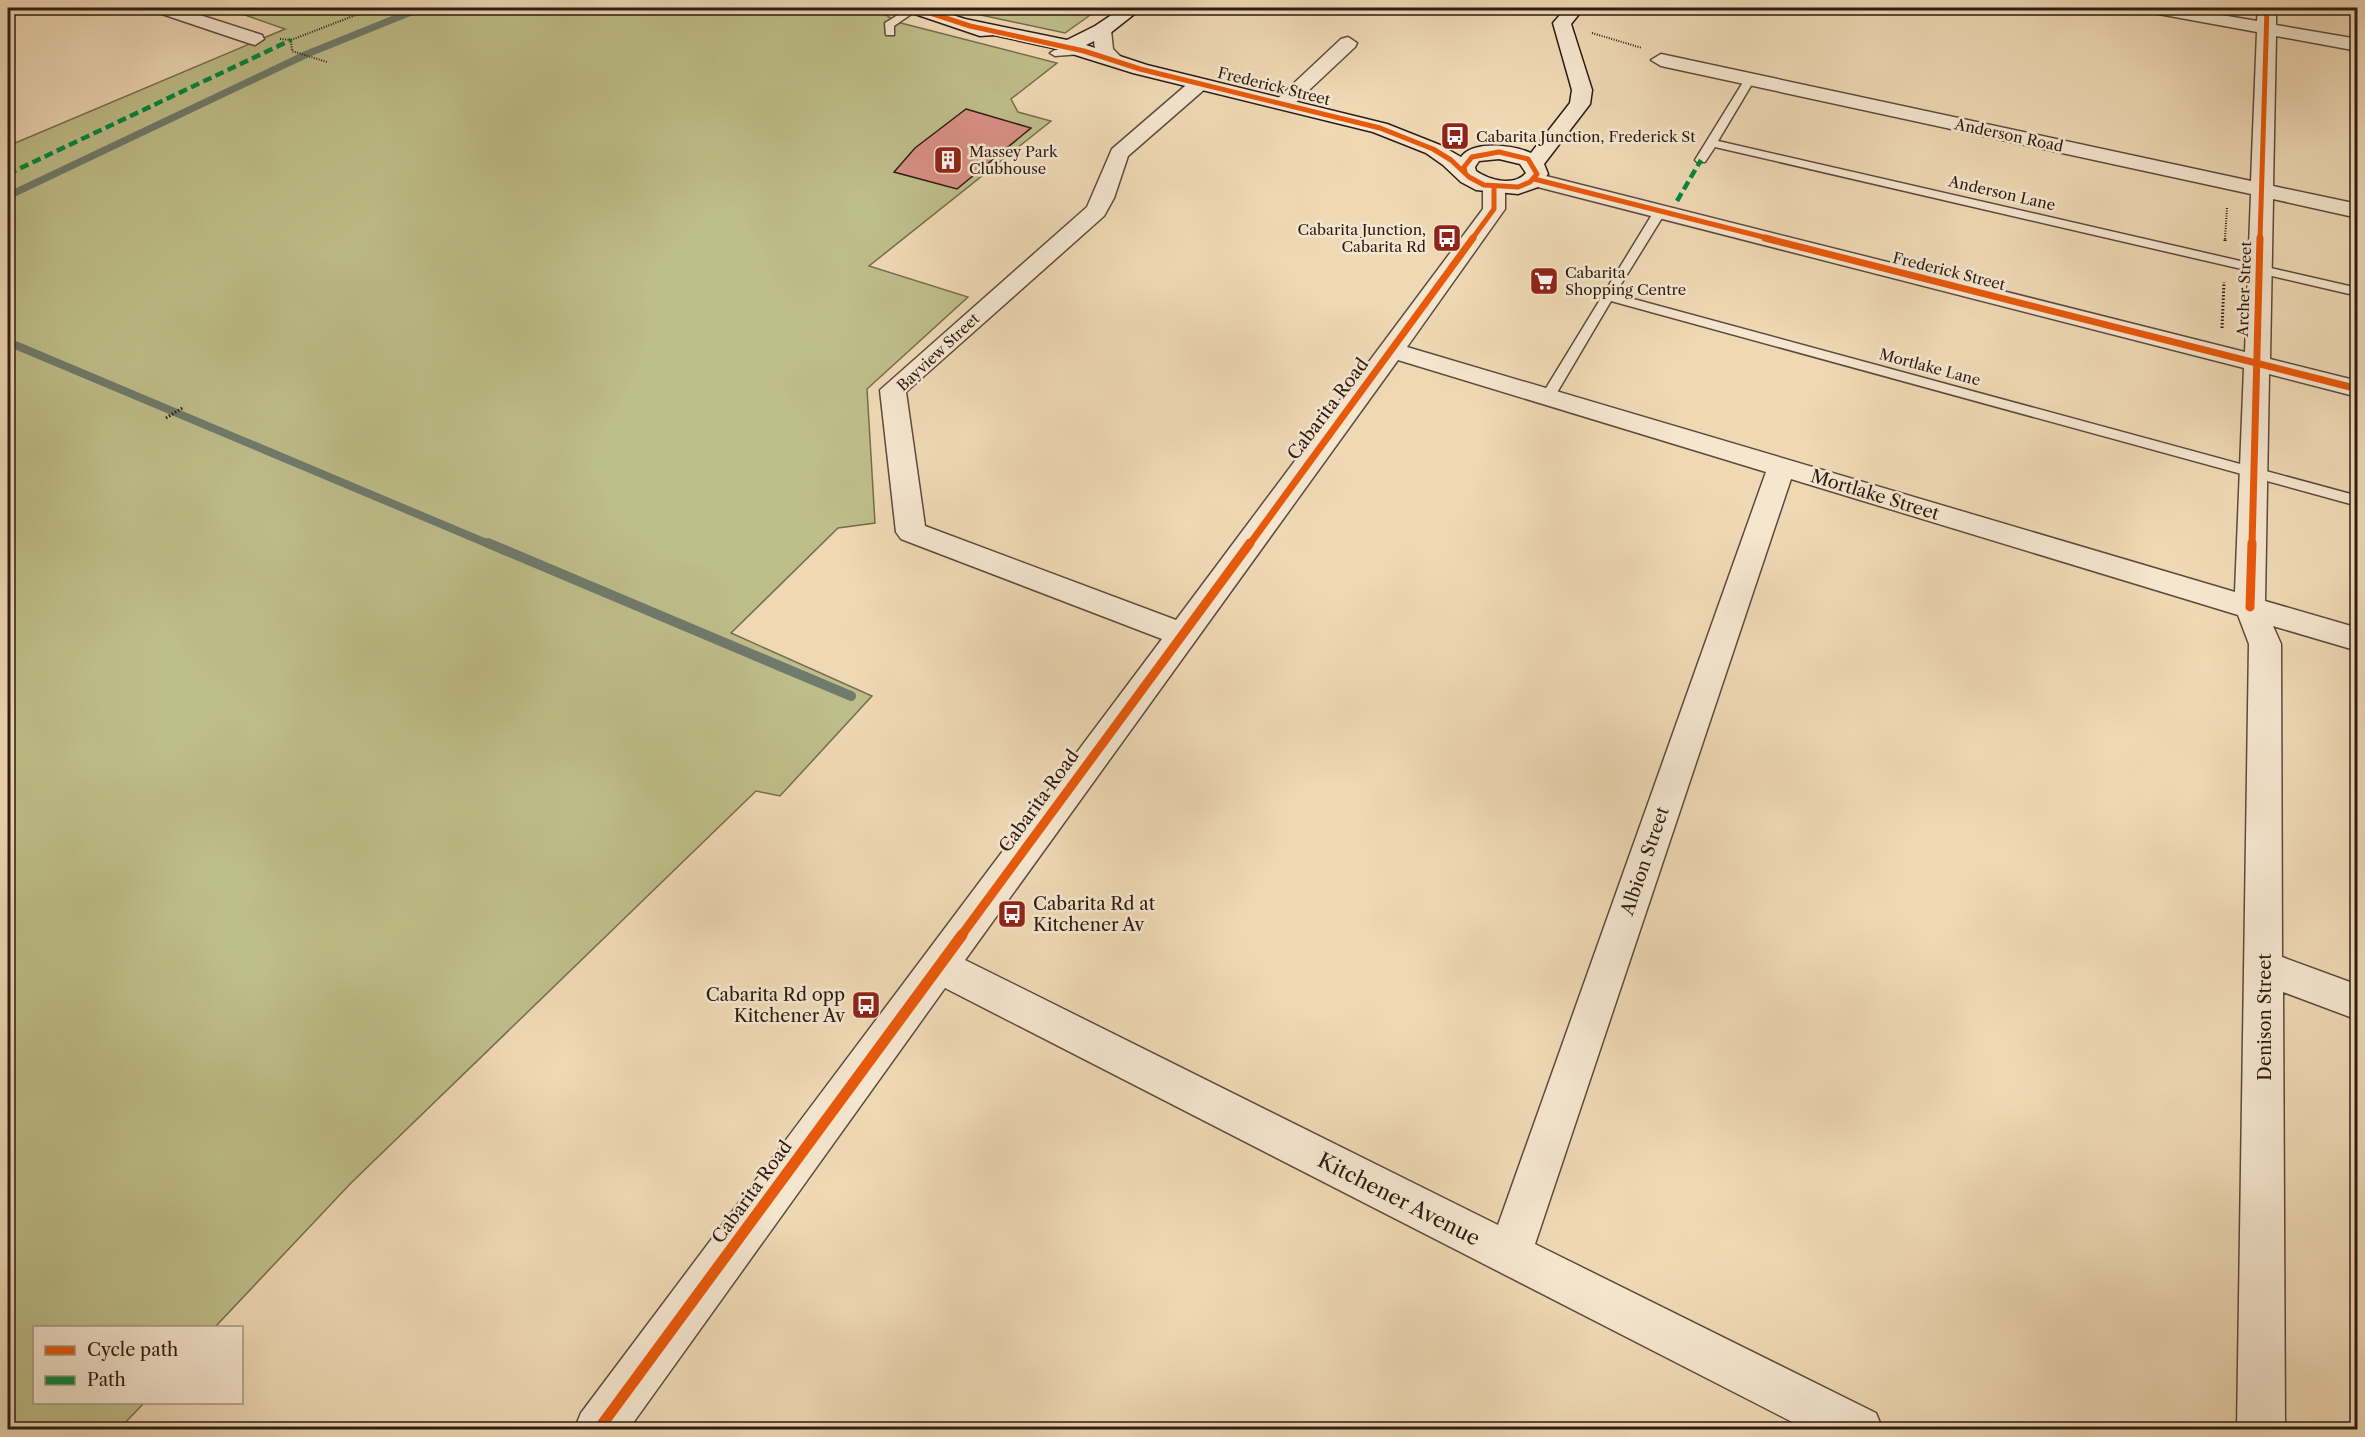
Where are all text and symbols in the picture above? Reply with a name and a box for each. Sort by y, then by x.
street label: Frederick Street [1216,63,1333,109]
street label: Anderson Road [1952,114,2065,156]
bus stop icon: Cabarita Junction, Frederick St [1439,120,1471,152]
place label: Cabarita Junction, Frederick St [1476,127,1696,146]
place label: Massey Park Clubhouse [969,142,1059,178]
building icon: Massey Park Clubhouse [932,144,964,176]
street label: Anderson Lane [1946,171,2057,215]
place label: Cabarita Junction, Cabarita Rd [1298,220,1426,256]
bus stop icon: Cabarita Junction, Cabarita Rd [1431,222,1463,254]
street label: Archer Street [2233,240,2255,338]
street label: Frederick Street [1891,248,2008,294]
place label: Cabarita Shopping Centre [1565,263,1686,299]
supermarket icon: Cabarita Shopping Centre [1528,265,1560,297]
street label: Bayview Street [893,309,984,395]
street label: Mortlake Lane [1877,344,1983,390]
street label: Cabarita Road [1283,354,1373,464]
street label: Mortlake Street [1808,465,1942,525]
street label: Cabarita Road [994,745,1084,857]
street label: Albion Street [1616,803,1674,919]
place label: Cabarita Rd at Kitchener Av [1033,893,1156,936]
bus stop icon: Cabarita Rd at Kitchener Av [996,898,1028,930]
street label: Denison Street [2254,953,2276,1081]
place label: Cabarita Rd opp Kitchener Av [706,984,845,1027]
bus stop icon: Cabarita Rd opp Kitchener Av [850,989,882,1021]
street label: Cabarita Road [707,1136,797,1248]
street label: Kitchener Avenue [1314,1147,1484,1251]
legend [33,1326,243,1404]
text: Cycle path [87,1339,178,1361]
text: Path [87,1369,126,1391]

